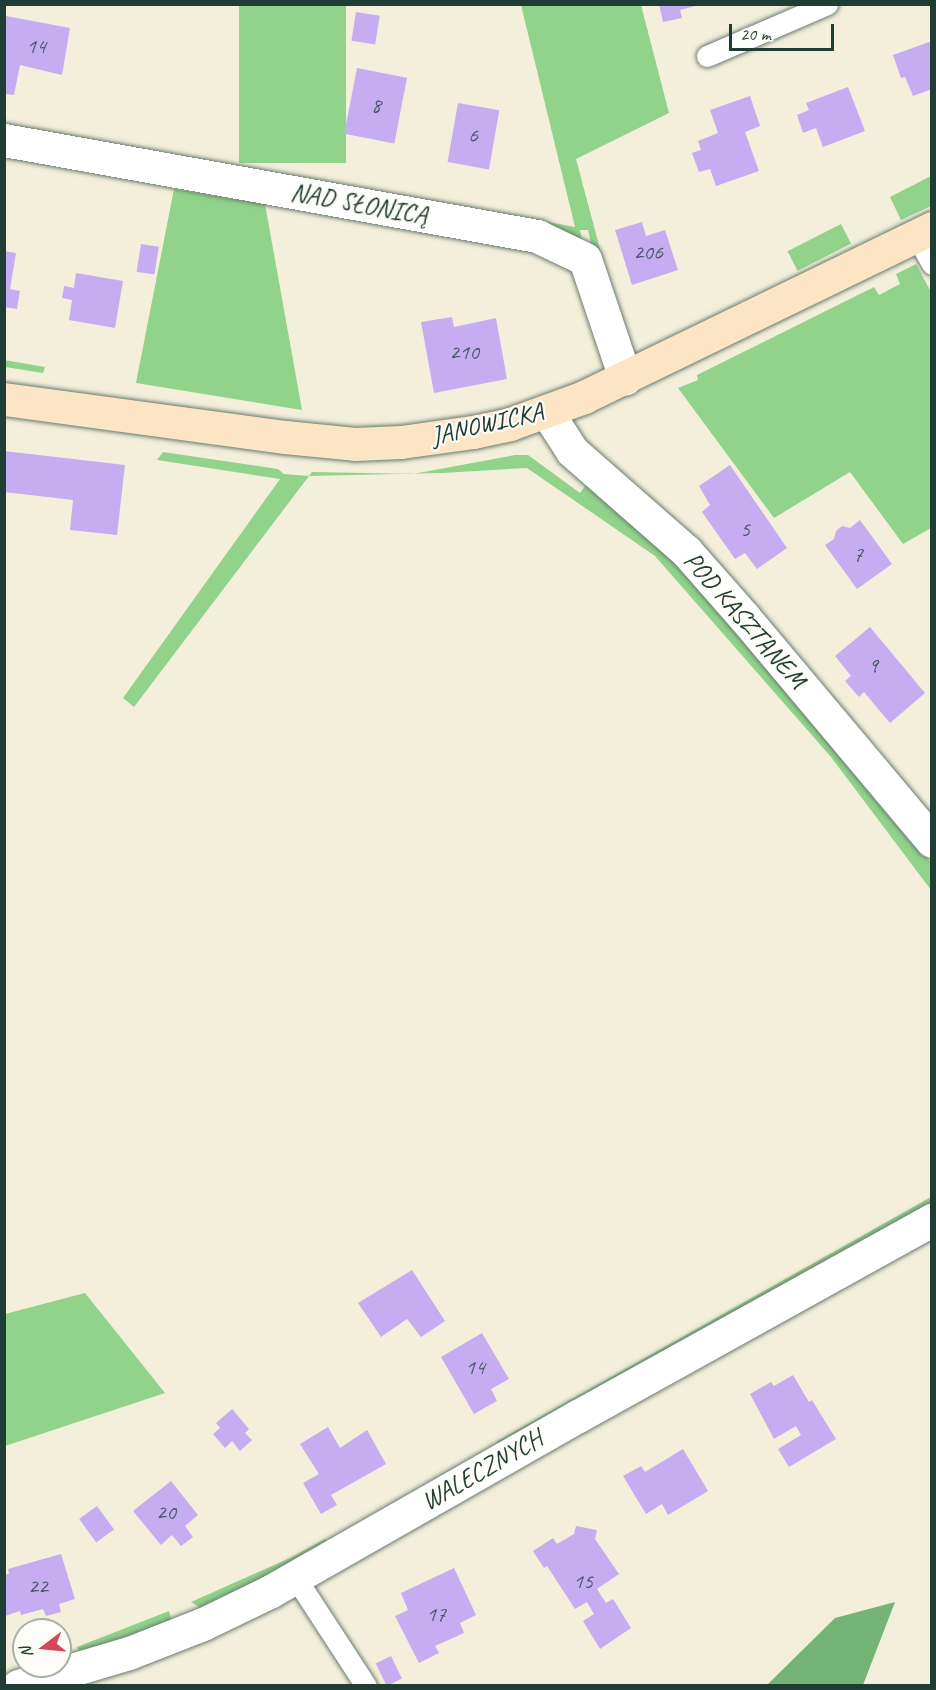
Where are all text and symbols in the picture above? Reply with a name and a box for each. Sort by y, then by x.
scale bar [732,12,837,50]
text: 20 m [740,23,771,45]
house number: 14 [26,34,46,60]
house number: 8 [371,93,381,119]
house number: 6 [468,123,478,149]
street label: NAD SŁONICĄ [288,177,430,231]
house number: 206 [633,240,663,266]
house number: 210 [449,340,479,366]
street label: JANOWICKA [428,396,546,452]
house number: 5 [740,517,750,543]
house number: 7 [853,542,863,568]
street label: POD KASZTANEM [678,546,812,694]
house number: 9 [868,653,878,679]
house number: 14 [465,1355,485,1381]
street label: WALECZNYCH [416,1423,548,1517]
house number: 20 [156,1500,176,1526]
house number: 15 [573,1569,593,1595]
house number: 22 [28,1574,48,1600]
house number: 17 [426,1602,446,1628]
north arrow [12,1618,72,1678]
text: N [16,1645,38,1660]

